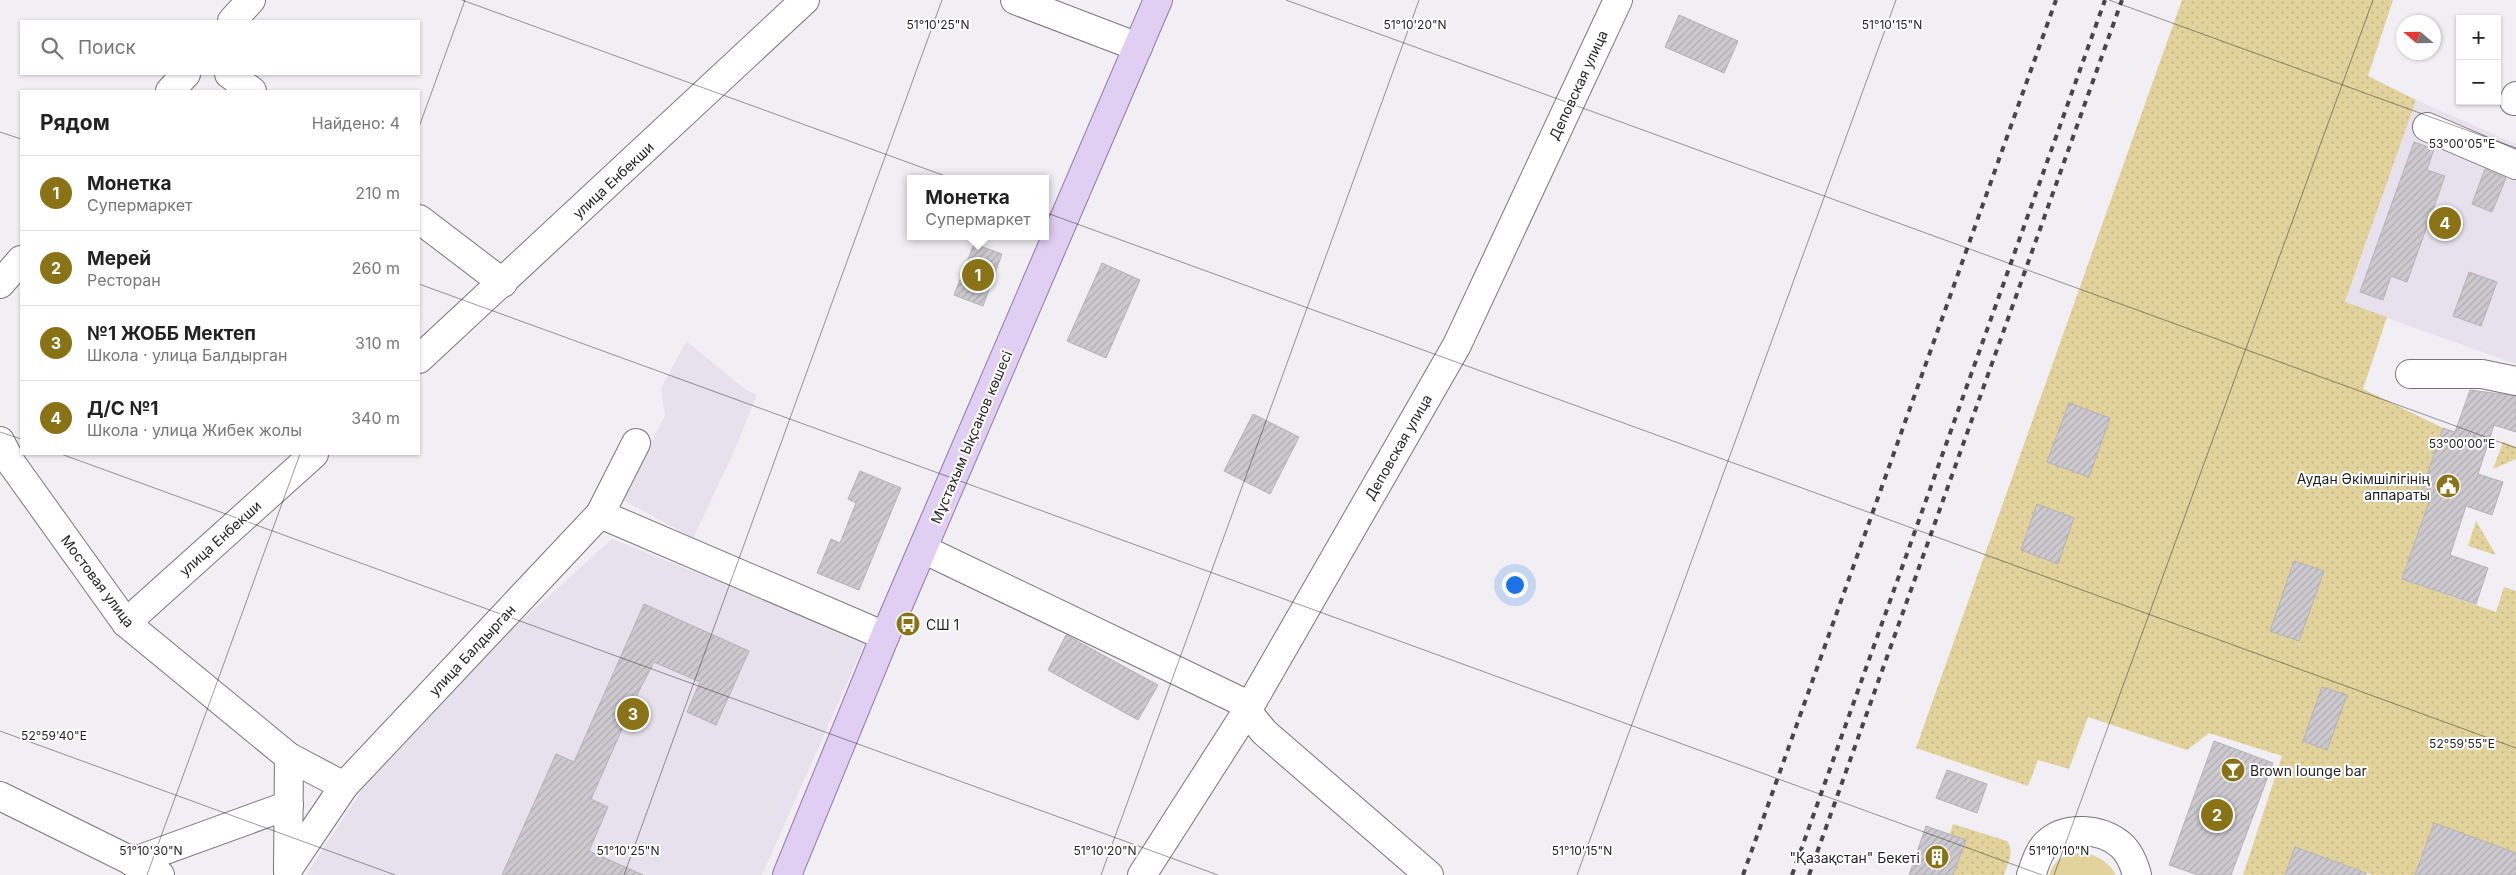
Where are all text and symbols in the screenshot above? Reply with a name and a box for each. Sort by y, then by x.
north arrow [2396,15,2441,60]
map controls [2456,15,2501,105]
button: + [2456,15,2501,60]
text: 51°10'25"N [907,17,969,32]
text: 51°10'20"N [1383,17,1447,32]
text: 51°10'15"N [1862,17,1922,32]
search box [20,20,420,75]
street label: Деповская улица [1545,27,1611,143]
icon: search [38,34,66,62]
text: Поиск [78,36,136,59]
button: − [2456,60,2501,105]
text: Рядом [40,110,110,135]
text: Найдено: 4 [312,113,400,133]
text: 53°00'05"E [2429,136,2495,151]
street label: улица Енбекши [569,138,657,222]
text: Монетка [87,172,171,195]
popup [907,175,1049,240]
text: 1 [53,183,59,203]
text: 210 m [355,183,400,203]
text: Монетка [925,186,1010,209]
text: Супермаркет [87,195,192,215]
pin: 4 [2429,204,2461,242]
text: Супермаркет [925,209,1031,229]
text: Мерей [87,247,151,270]
pin: 1 [962,256,994,294]
text: 2 [51,258,61,278]
text: 260 m [352,258,400,278]
text: Ресторан [87,270,161,290]
text: №1 ЖОББ Мектеп [87,322,256,345]
text: 3 [51,333,61,353]
text: 310 m [355,333,400,353]
text: Школа · улица Балдырган [87,345,288,365]
street label: Мұстахым Ықсанов көшесі [927,348,1015,526]
street label: Деповская улица [1361,391,1435,503]
text: Д/С №1 [87,397,159,420]
text: 4 [51,408,61,428]
text: 340 m [351,408,400,428]
text: Школа · улица Жибек жолы [87,420,302,440]
text: 53°00'00"E [2429,436,2495,451]
place label: Аудан Әкімшілігінің аппараты [2297,470,2431,503]
public building icon: Аудан Әкімшілігінің аппараты [2435,473,2461,499]
street label: улица Енбекши [176,497,264,579]
street label: Мостовая улица [58,532,138,630]
your location [1502,572,1528,598]
street label: улица Балдырган [425,601,519,699]
bus stop icon: СШ 1 [895,611,921,637]
place label: СШ 1 [926,616,959,633]
pin: 3 [617,695,649,733]
text: 52°59'40"E [21,728,87,743]
text: 52°59'55"E [2429,736,2495,751]
bar icon: Brown lounge bar [2220,757,2246,783]
place label: Brown lounge bar [2250,762,2367,779]
pin: 2 [2201,796,2233,834]
text: 51°10'30"N [119,843,183,858]
text: 51°10'25"N [597,843,659,858]
text: 51°10'20"N [1073,843,1137,858]
text: 51°10'15"N [1552,843,1612,858]
text: 51°10'10"N [2029,843,2089,858]
building icon: "Қазақстан" Бекеті [1924,844,1950,870]
place label: "Қазақстан" Бекеті [1790,849,1920,866]

